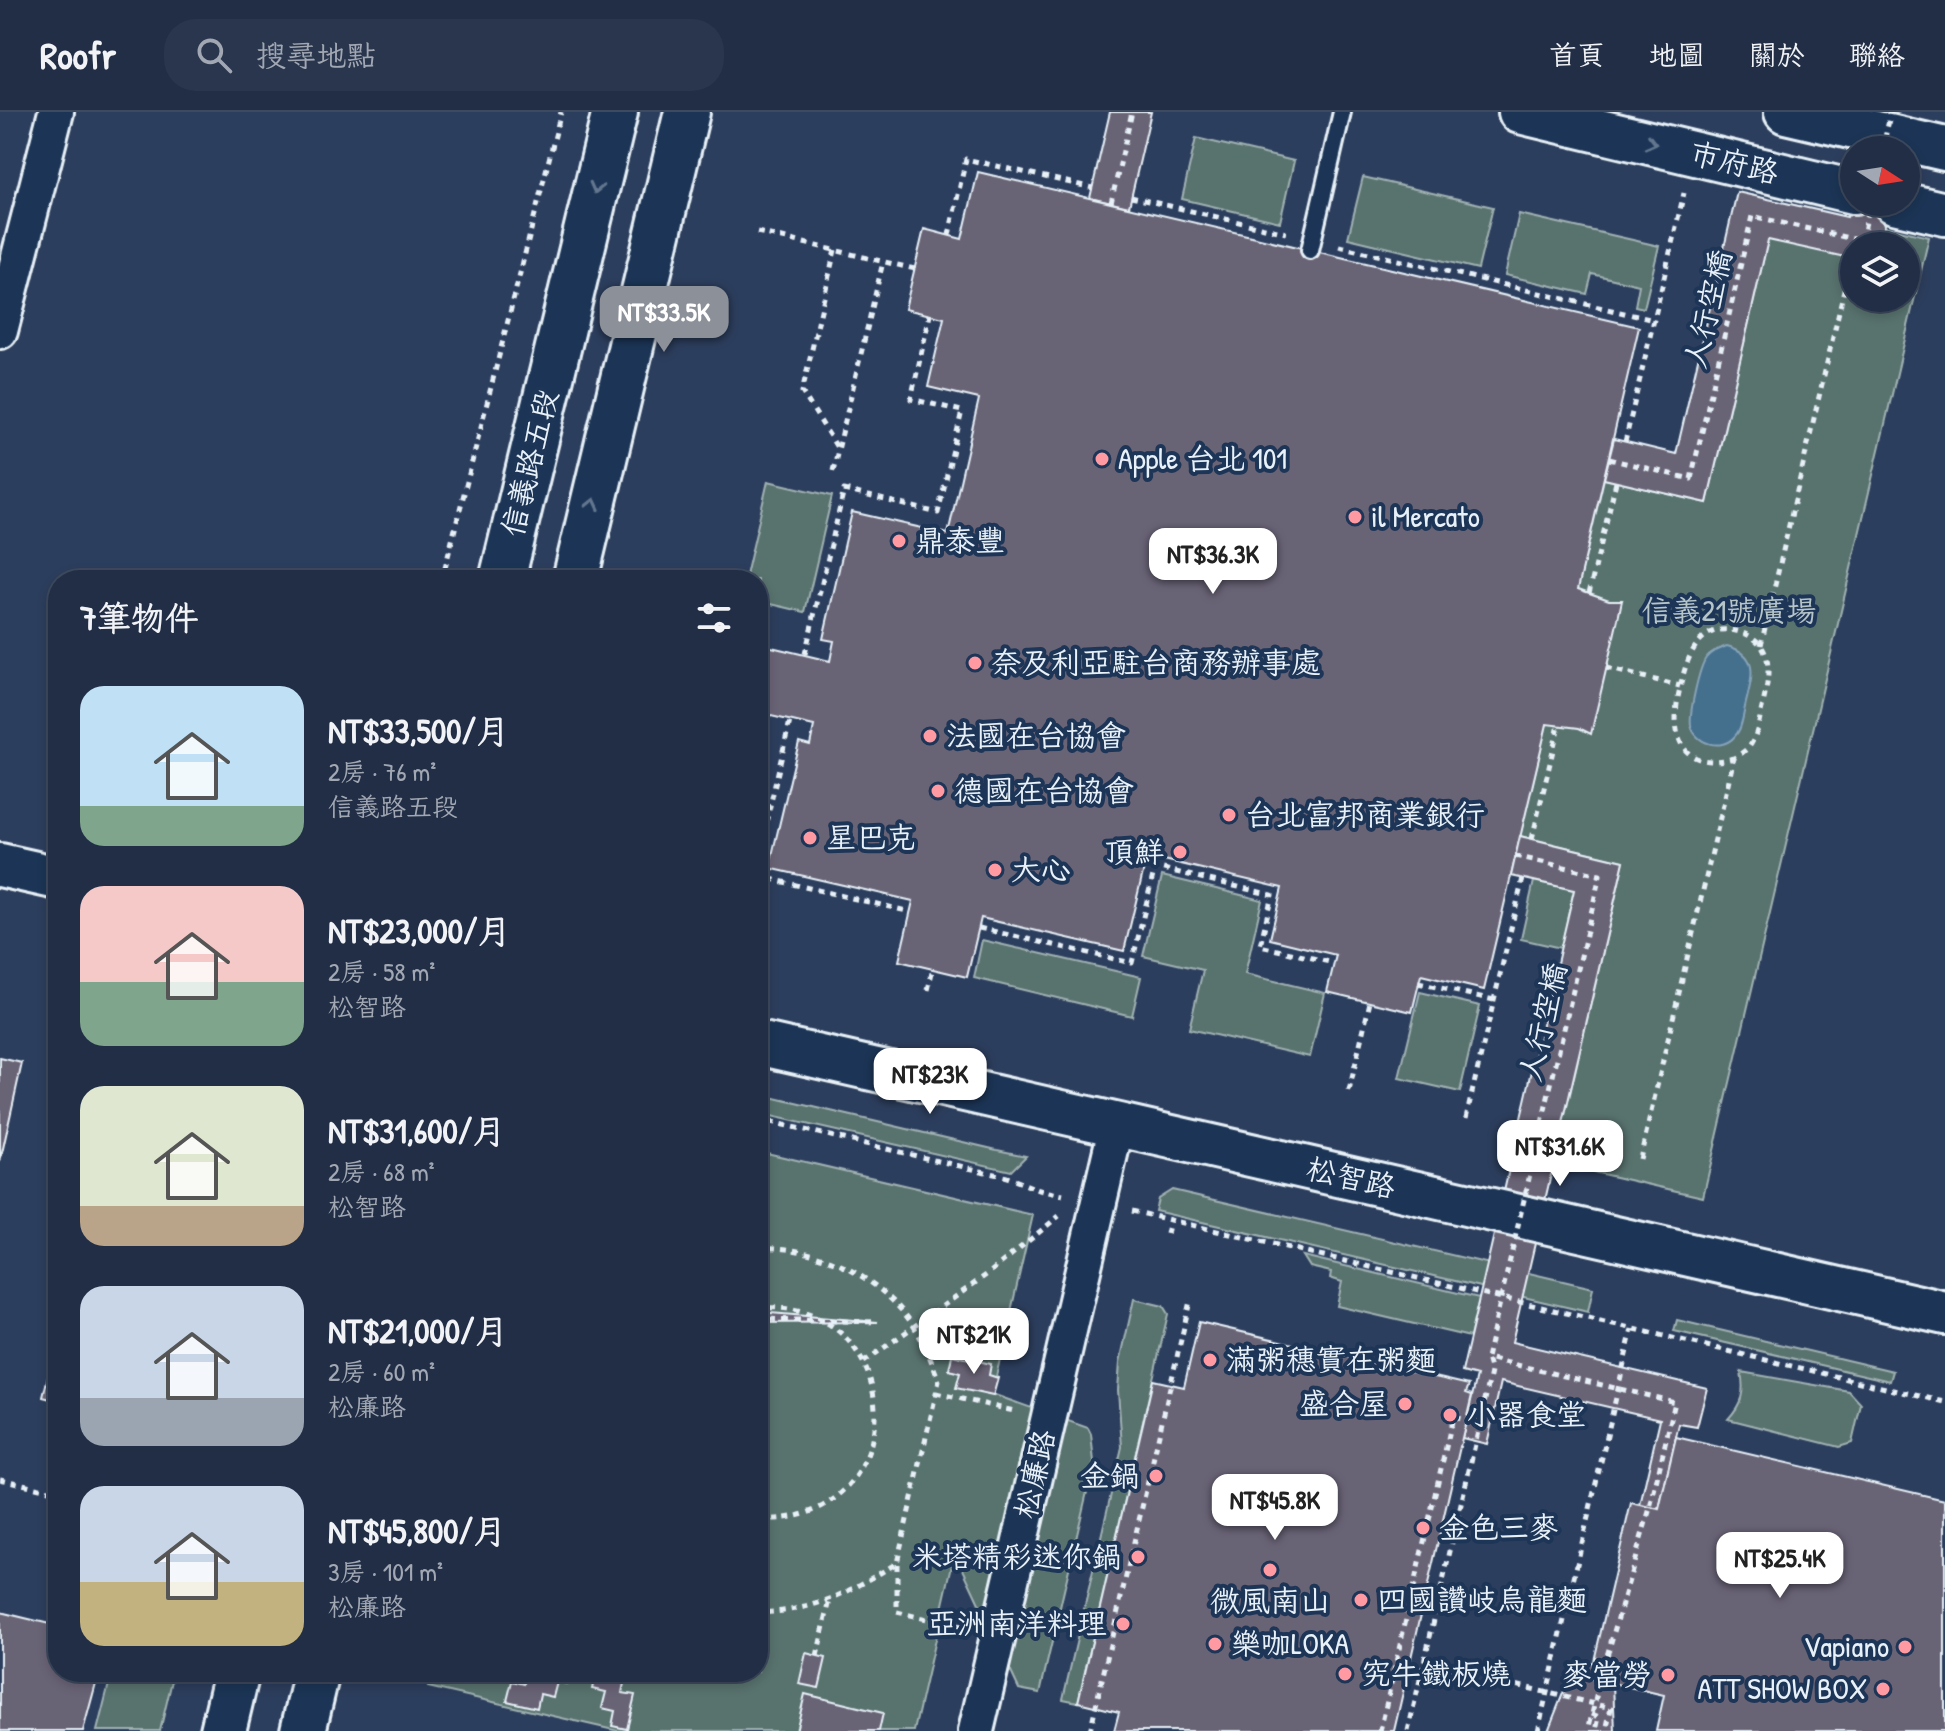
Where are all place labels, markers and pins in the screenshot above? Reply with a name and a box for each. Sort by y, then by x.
pin: NT$33.5K [581,286,747,354]
place label: Apple 台北 101 [1118,438,1287,478]
marker: Apple 台北 101 [1093,450,1111,468]
place label: il Mercato [1371,496,1480,536]
marker: il Mercato [1346,508,1364,526]
place label: 鼎泰豐 [915,520,1005,560]
pin: NT$36.3K [1130,528,1296,596]
marker: 鼎泰豐 [890,532,908,550]
place label: 奈及利亞駐台商務辦事處 [991,642,1321,682]
marker: 奈及利亞駐台商務辦事處 [966,654,984,672]
place label: 法國在台協會 [946,715,1126,755]
marker: 法國在台協會 [921,727,939,745]
place label: 德國在台協會 [954,770,1134,810]
marker: 德國在台協會 [929,782,947,800]
place label: 台北富邦商業銀行 [1245,794,1485,834]
marker: 台北富邦商業銀行 [1220,806,1238,824]
place label: 星巴克 [826,817,916,857]
marker: 星巴克 [801,829,819,847]
place label: 頂鮮 [1104,831,1164,871]
marker: 頂鮮 [1171,843,1189,861]
place label: 大心 [1011,849,1071,889]
marker: 大心 [986,861,1004,879]
pin: NT$23K [865,1048,995,1116]
pin: NT$31.6K [1477,1120,1643,1188]
pin: NT$21K [909,1308,1039,1376]
place label: 滿粥穗實在粥麵 [1226,1339,1436,1379]
marker: 滿粥穗實在粥麵 [1201,1351,1219,1369]
place label: 盛合屋 [1299,1383,1389,1423]
place label: 小器食堂 [1466,1394,1586,1434]
marker: 盛合屋 [1396,1395,1414,1413]
marker: 小器食堂 [1441,1406,1459,1424]
place label: 金鍋 [1080,1455,1140,1495]
marker: 金鍋 [1147,1467,1165,1485]
pin: NT$45.8K [1192,1474,1358,1542]
place label: 金色三麥 [1439,1507,1559,1547]
marker: 金色三麥 [1414,1519,1432,1537]
pin: NT$25.4K [1697,1532,1863,1600]
place label: 米塔精彩迷你鍋 [912,1536,1122,1576]
marker: 米塔精彩迷你鍋 [1129,1548,1147,1566]
marker: 微風南山 [1261,1561,1279,1579]
place label: 四國讚岐烏龍麵 [1377,1579,1587,1619]
place label: 微風南山 [1210,1580,1330,1620]
marker: 四國讚岐烏龍麵 [1352,1591,1370,1609]
place label: 亞洲南洋料理 [927,1603,1107,1643]
marker: 亞洲南洋料理 [1114,1615,1132,1633]
place label: 樂咖LOKA [1231,1623,1350,1663]
place label: Vapiano [1803,1626,1889,1666]
marker: 樂咖LOKA [1206,1635,1224,1653]
marker: Vapiano [1896,1638,1914,1656]
place label: 究牛鐵板燒 [1361,1653,1511,1693]
place label: 麥當勞 [1562,1654,1652,1694]
marker: 究牛鐵板燒 [1336,1665,1354,1683]
marker: 麥當勞 [1659,1666,1677,1684]
place label: ATT SHOW BOX [1698,1668,1867,1708]
marker: ATT SHOW BOX [1874,1680,1892,1698]

